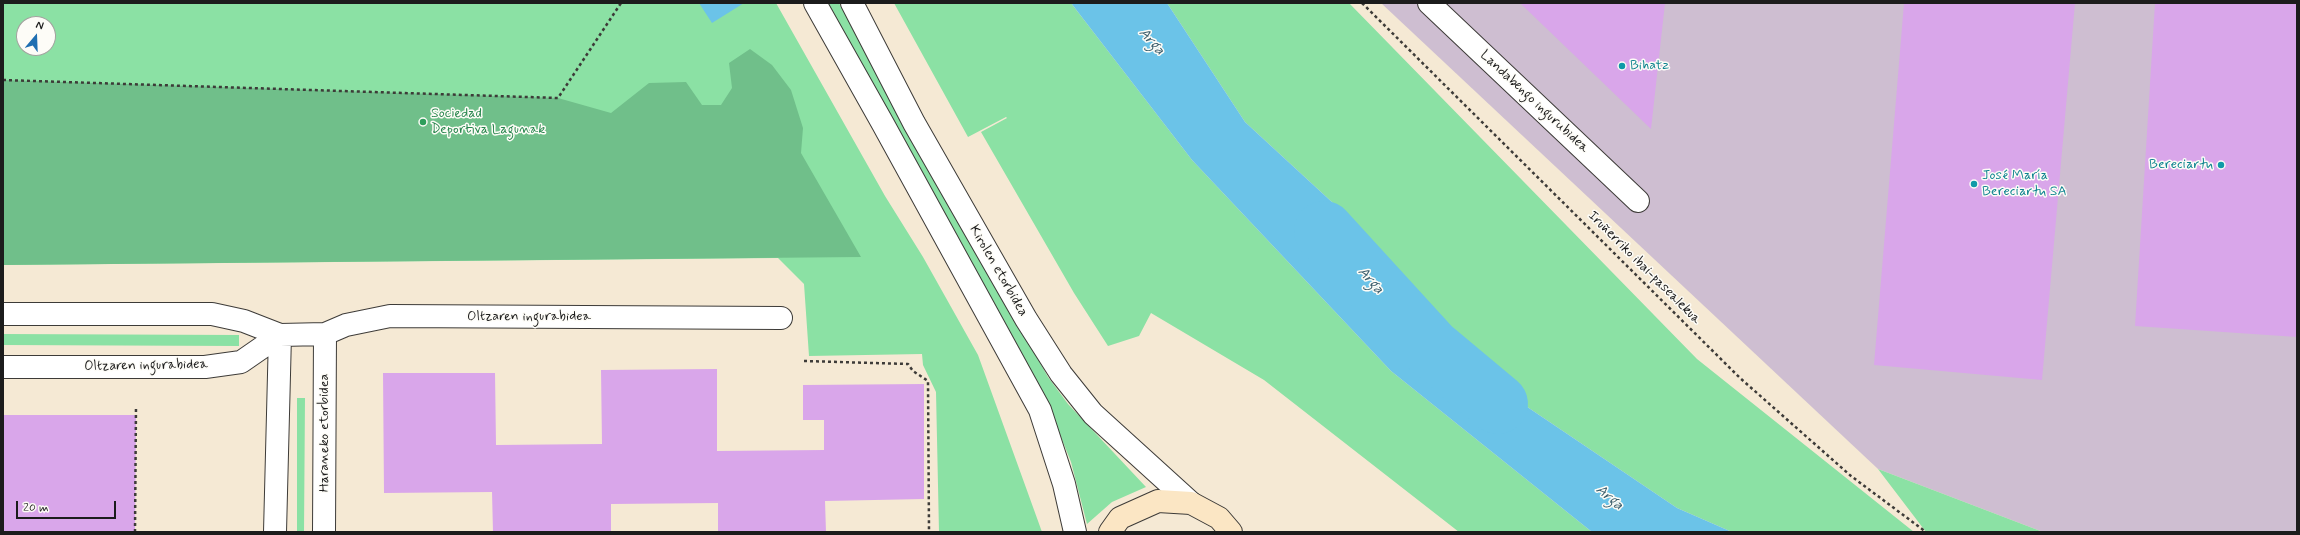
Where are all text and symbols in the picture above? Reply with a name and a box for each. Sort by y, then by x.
north arrow [16,16,56,56]
text: N [34,18,45,33]
water label: Arga [1134,25,1168,59]
street label: Landabengo ingurubidea [1476,47,1592,157]
place label: Bihatz [1630,58,1669,74]
marker: Bihatz [1617,61,1627,71]
place label: Sociedad Deportiva Lagunak [431,106,545,138]
marker: Sociedad Deportiva Lagunak [418,117,428,127]
place label: Bereciartu [2149,157,2213,173]
marker: Bereciartu [2216,160,2226,170]
place label: José María Bereciartu SA [1982,168,2067,200]
marker: José María Bereciartu SA [1969,179,1979,189]
street label: Iruñerriko ibai-pasealekua [1584,208,1704,328]
street label: Kirolen etorbidea [965,222,1031,320]
water label: Arga [1353,264,1387,298]
street label: Oltzaren ingurabidea [467,309,591,325]
street label: Oltzaren ingurabidea [84,357,208,375]
street label: Haraneko etorbidea [317,374,333,492]
water label: Arga [1592,481,1626,515]
scale bar [18,493,118,519]
text: 20 m [23,500,49,516]

